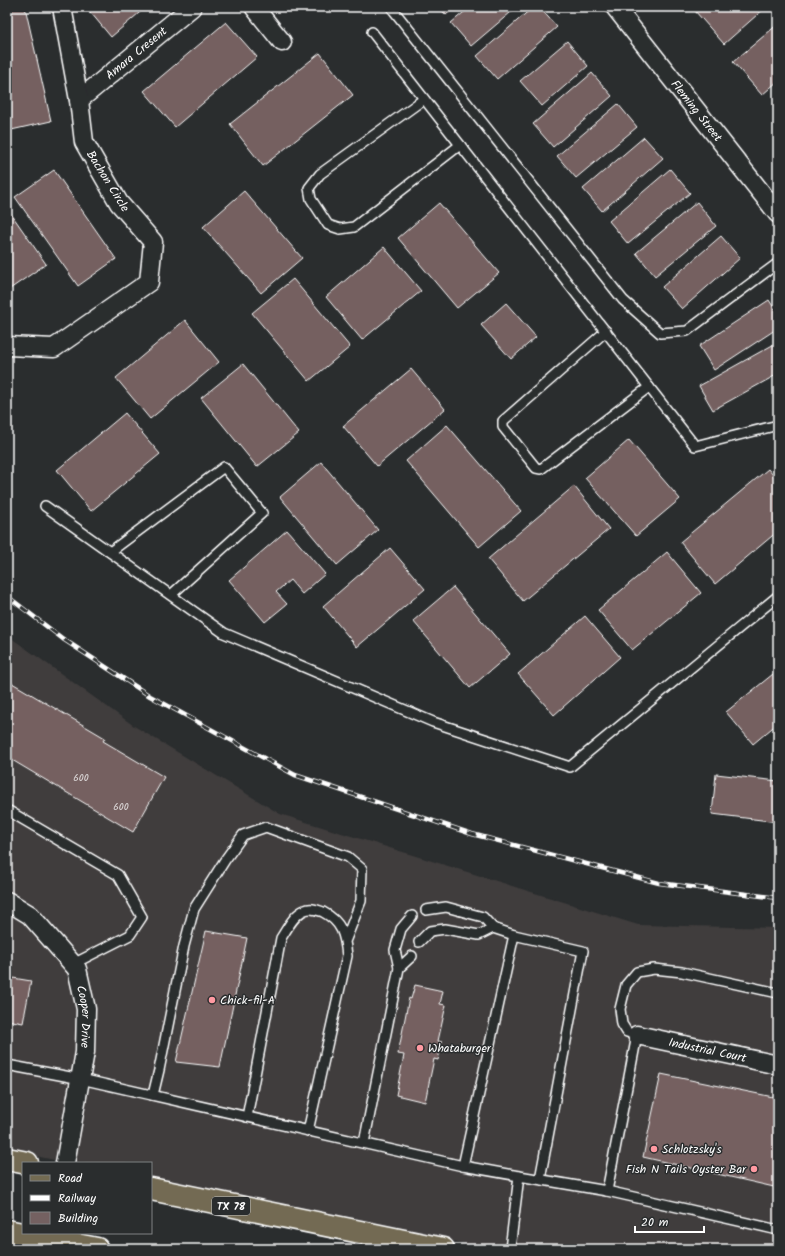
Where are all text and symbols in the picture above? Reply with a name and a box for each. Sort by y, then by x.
street label: Amara Cresent [101,22,172,85]
street label: Fleming Street [666,76,727,146]
street label: Bachon Circle [81,147,134,216]
house number: 600 [73,770,89,786]
house number: 600 [113,799,129,815]
street label: Cooper Drive [71,984,95,1049]
place label: Chick-fil-A [220,991,275,1010]
marker: Chick-fil-A [207,995,217,1005]
street label: Industrial Court [667,1033,748,1068]
place label: Whataburger [428,1039,492,1058]
marker: Whataburger [415,1043,425,1053]
place label: Schlotzsky's [662,1140,722,1159]
marker: Schlotzsky's [649,1144,659,1154]
place label: Fish N Tails Oyster Bar [626,1160,747,1179]
legend [22,1162,152,1234]
marker: Fish N Tails Oyster Bar [749,1164,759,1174]
text: Road [58,1169,83,1188]
text: Railway [58,1189,96,1208]
road number: TX 78 [212,1197,250,1215]
scale bar [635,1208,704,1234]
text: Building [58,1209,98,1228]
text: 20 m [641,1213,669,1232]

